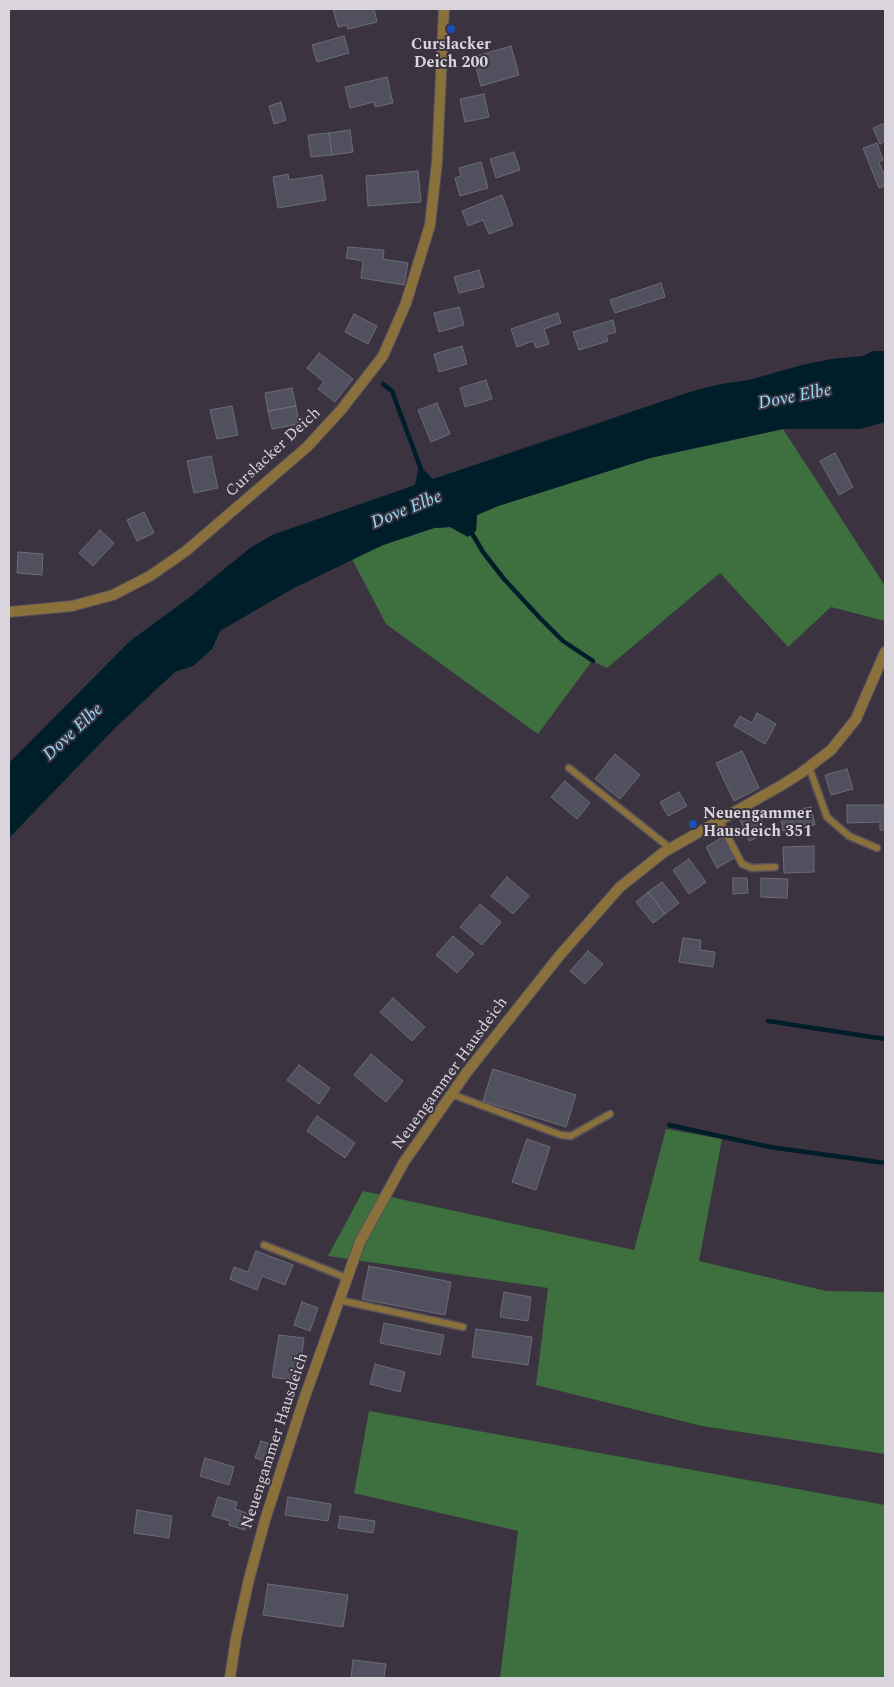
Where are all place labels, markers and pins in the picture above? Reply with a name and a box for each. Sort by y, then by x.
marker: Curslacker Deich 200 [445,23,457,35]
place label: Curslacker Deich 200 [411,36,491,74]
place label: Neuengammer Hausdeich 351 [703,805,812,843]
marker: Neuengammer Hausdeich 351 [687,818,699,830]

